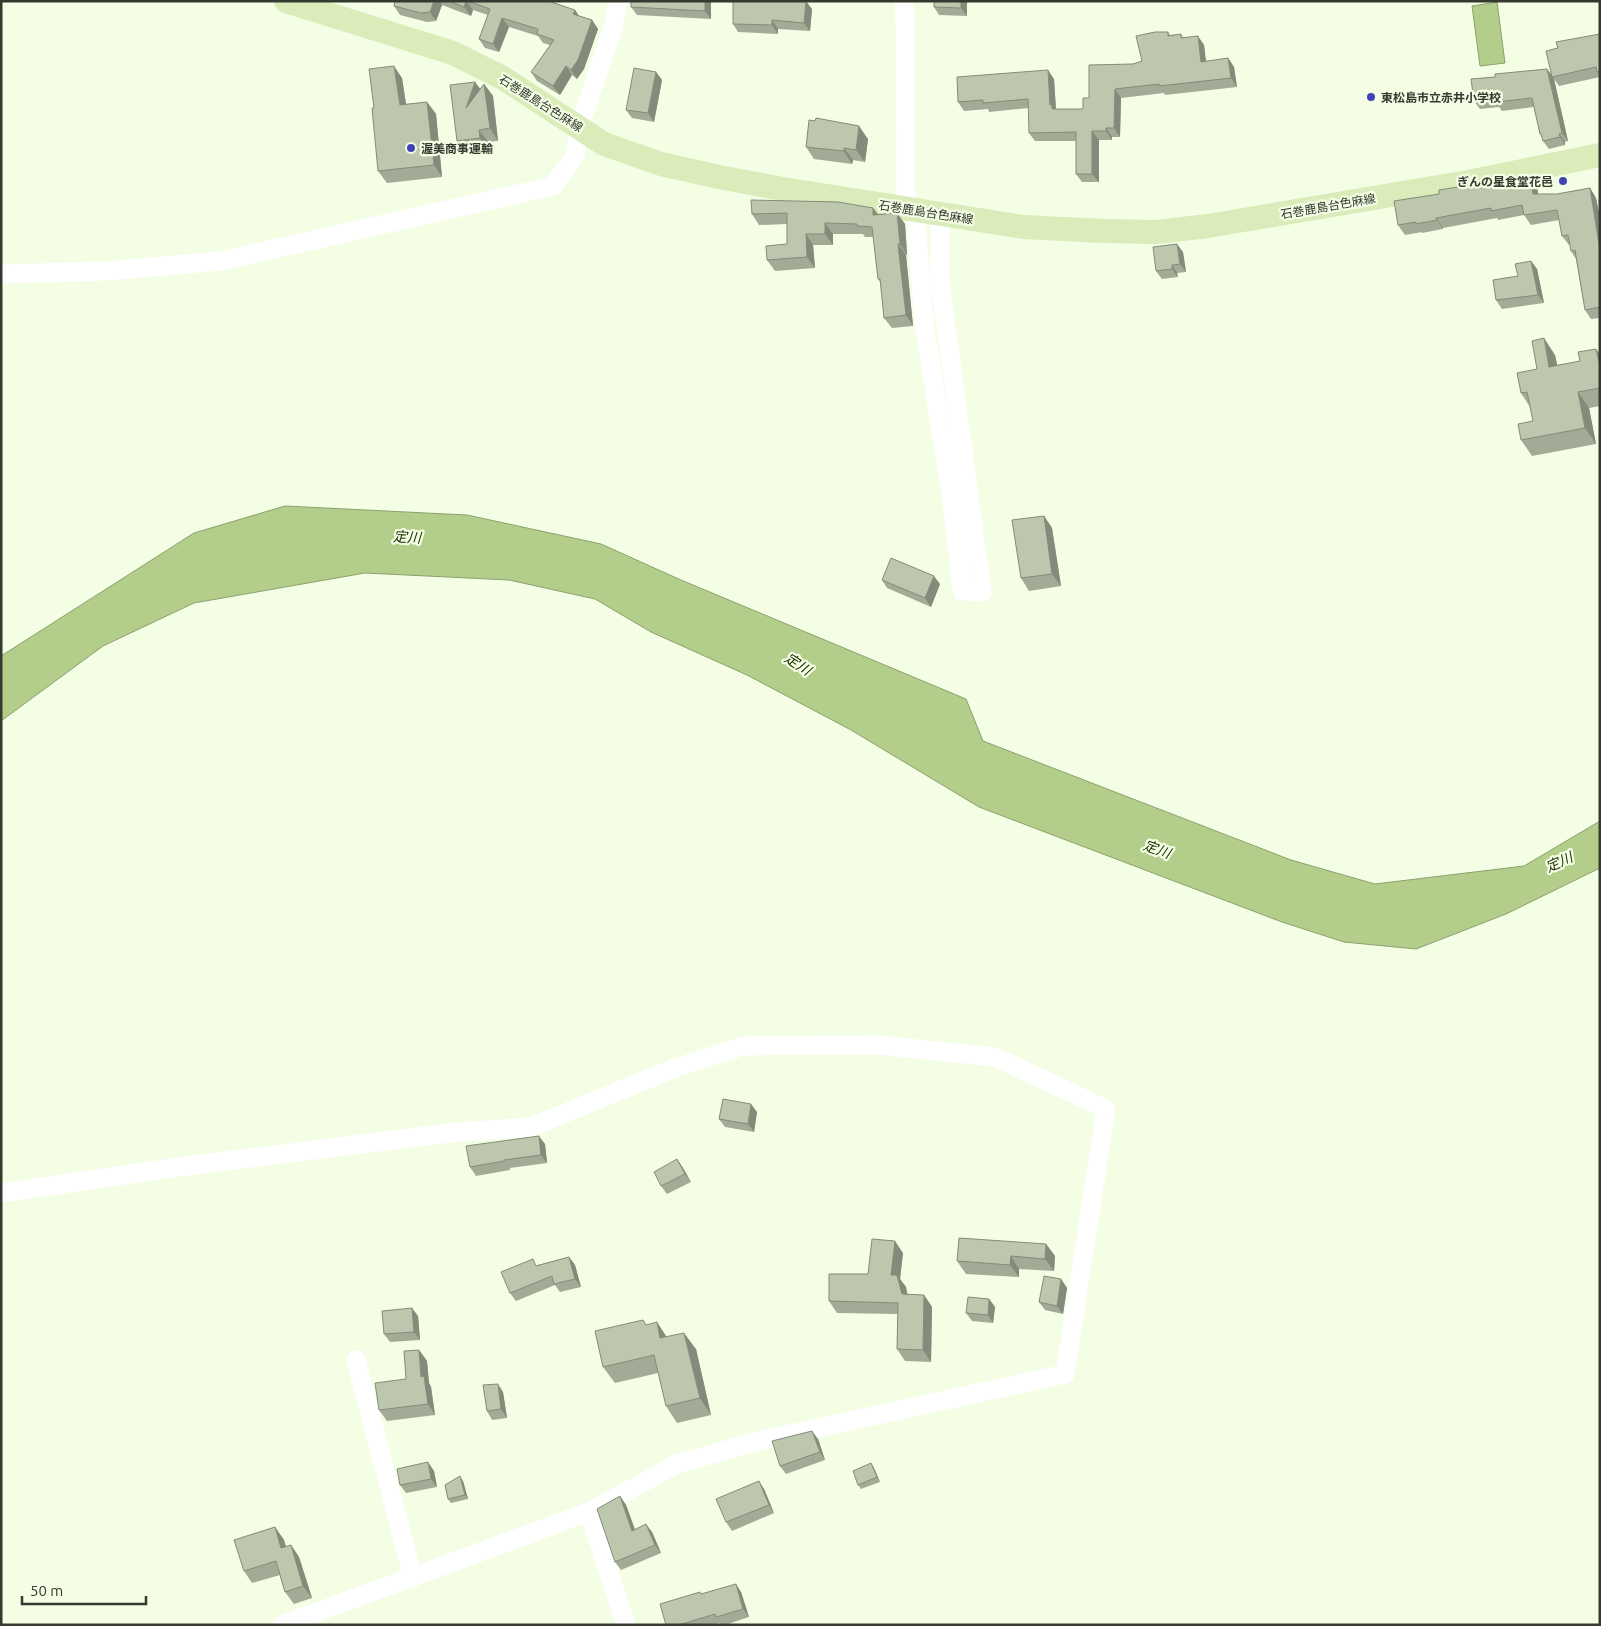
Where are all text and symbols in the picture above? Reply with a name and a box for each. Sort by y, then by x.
street label: 石巻鹿島台色麻線 [497,72,585,134]
marker: 東松島市立赤井小学校 [1365,91,1377,103]
place label: 東松島市立赤井小学校 [1381,91,1501,104]
marker: 渥美商事運輸 [405,142,417,154]
place label: 渥美商事運輸 [421,142,493,155]
place label: ぎんの星食堂花邑 [1457,175,1553,188]
marker: ぎんの星食堂花邑 [1557,175,1569,187]
street label: 石巻鹿島台色麻線 [1280,191,1376,221]
street label: 石巻鹿島台色麻線 [878,198,974,226]
water label: 定川 [393,528,423,546]
water label: 定川 [782,650,816,679]
water label: 定川 [1141,837,1175,862]
water label: 定川 [1543,848,1577,875]
scale bar [22,1574,146,1606]
text: 50 m [30,1582,63,1599]

